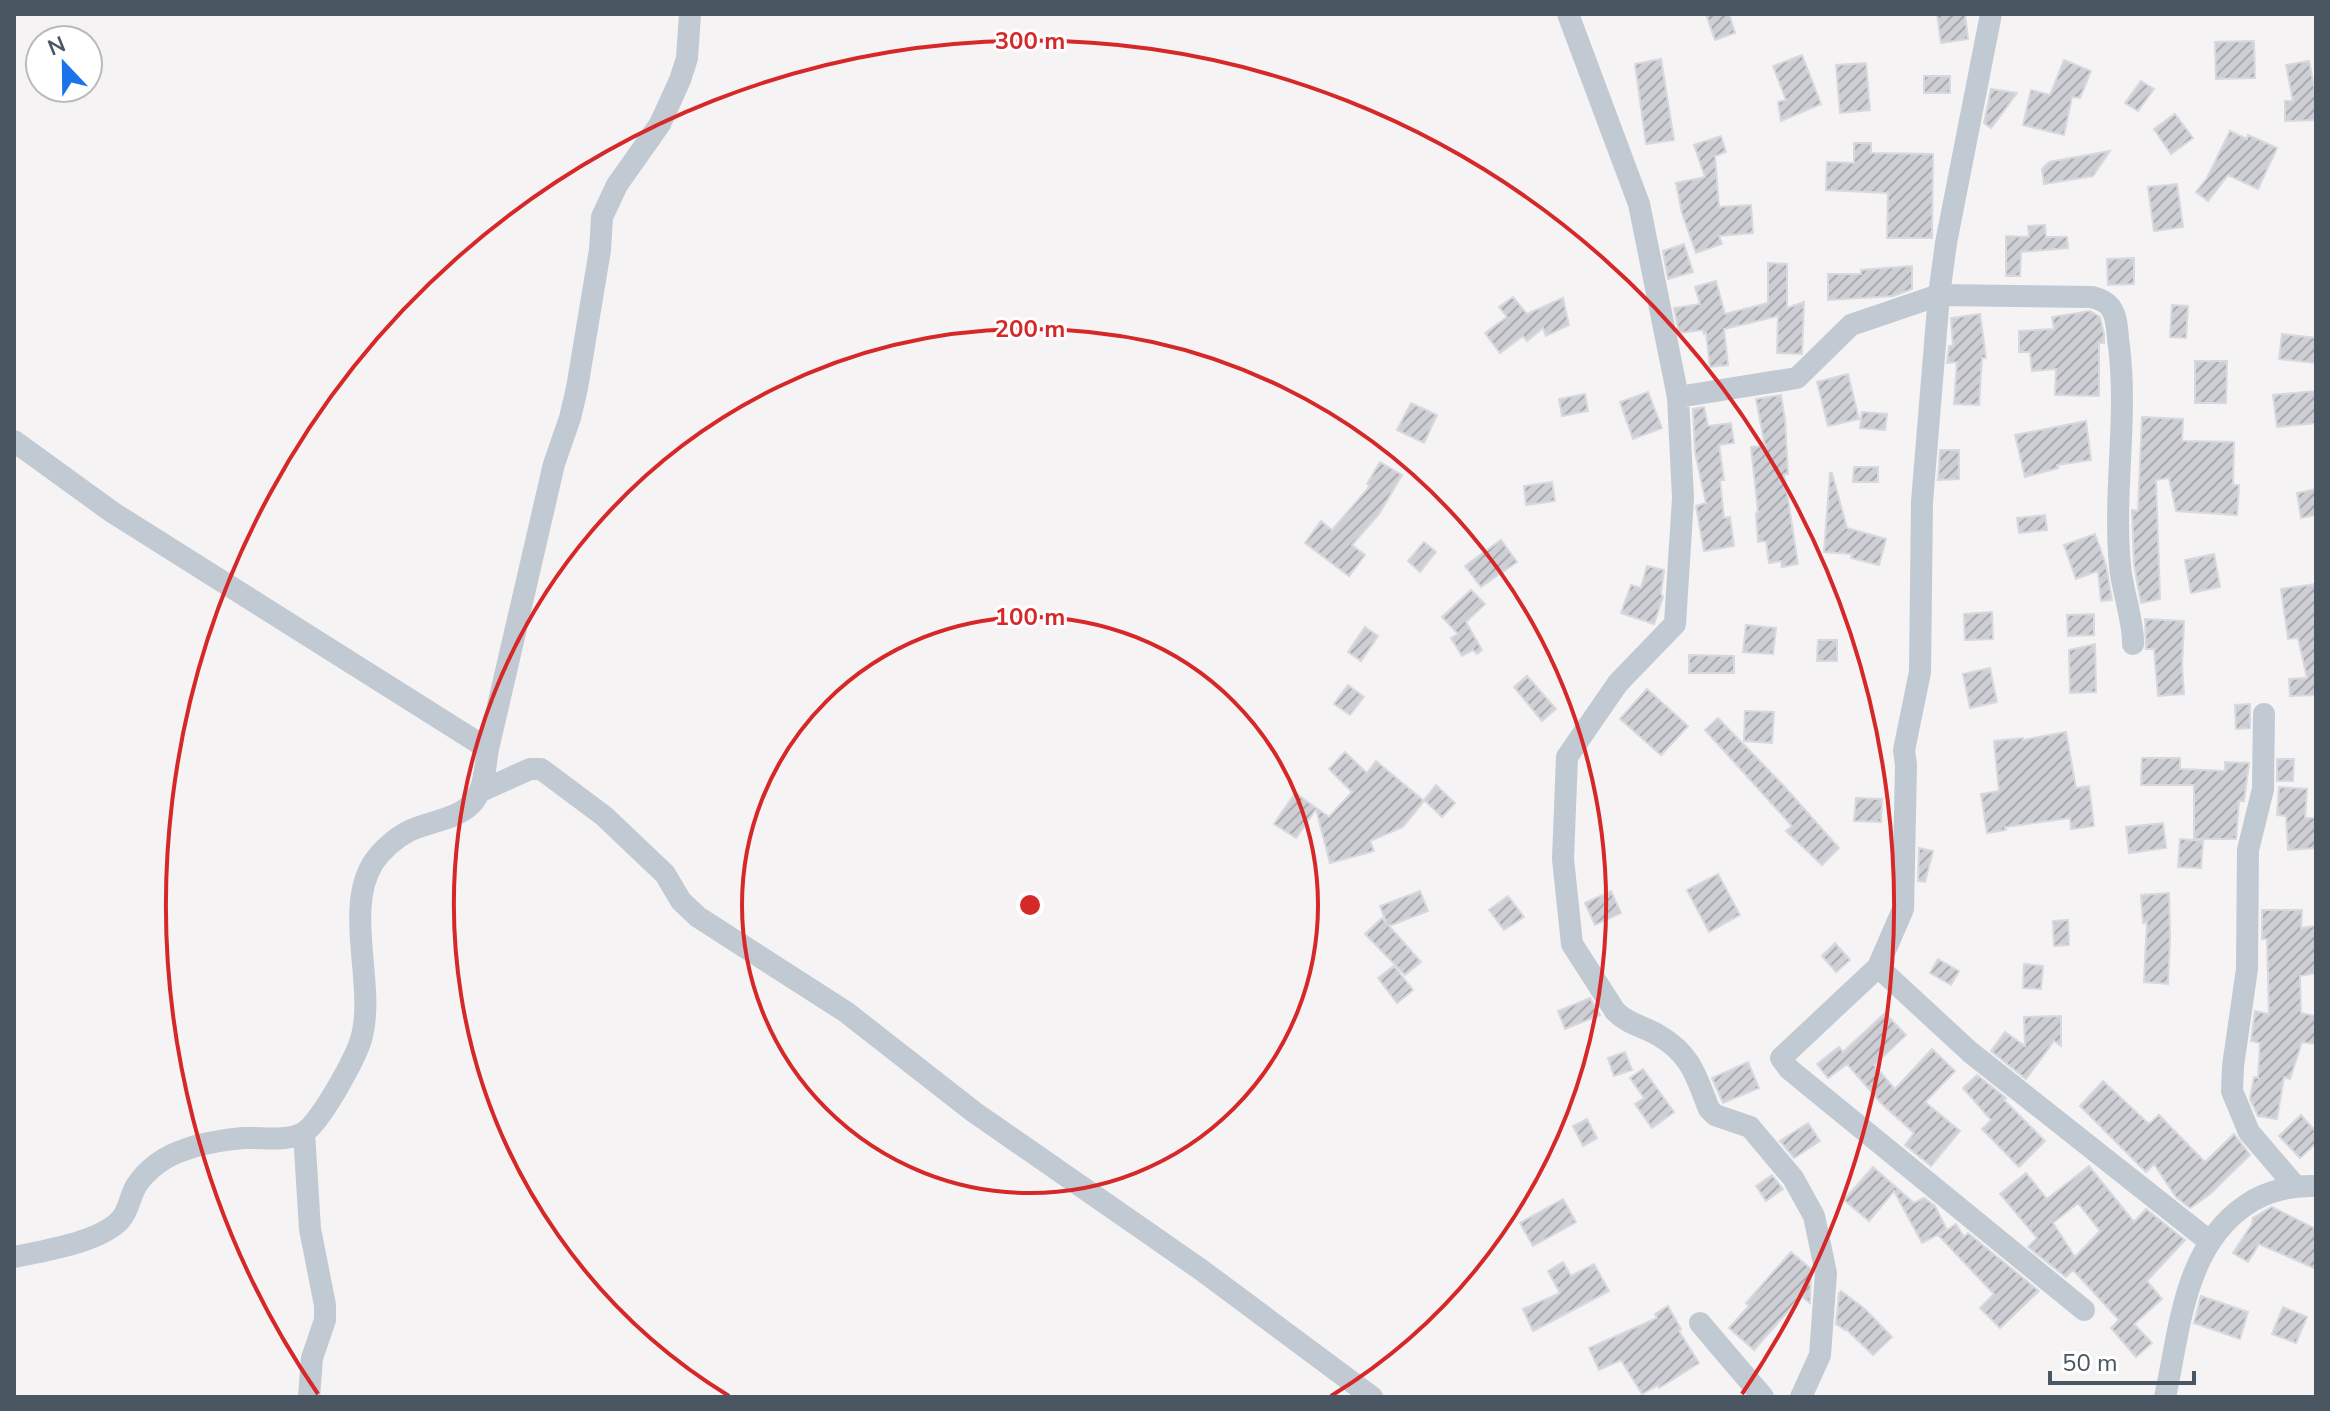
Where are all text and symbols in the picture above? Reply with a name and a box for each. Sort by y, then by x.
north arrow [24,24,104,104]
text: 300 m [995,25,1065,57]
text: N [44,29,70,63]
text: 200 m [995,313,1065,345]
text: 100 m [995,601,1065,633]
centre of rings [1016,891,1044,919]
scale bar [2050,1335,2194,1385]
text: 50 m [2062,1347,2118,1379]

